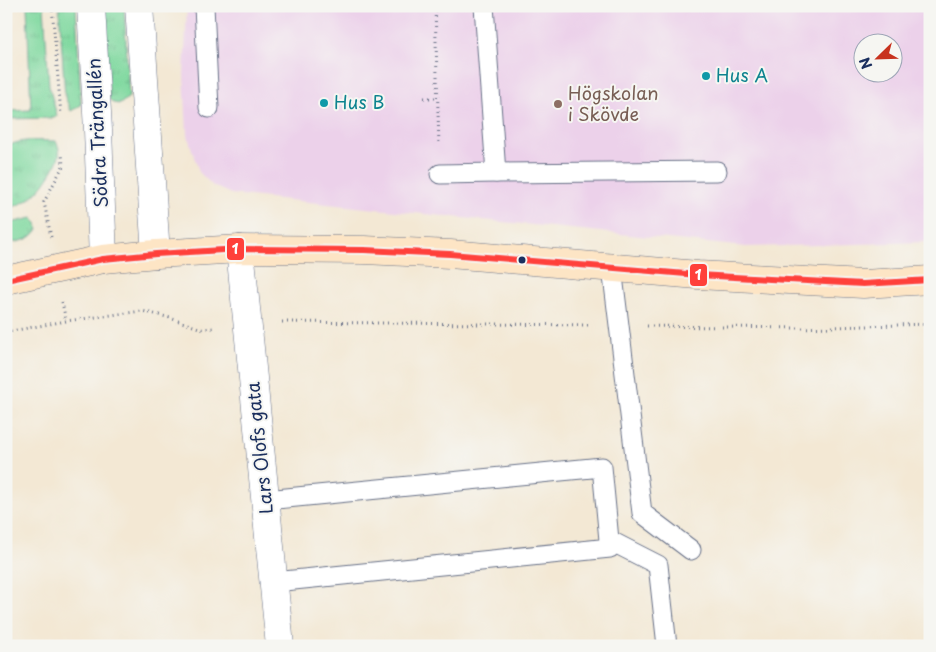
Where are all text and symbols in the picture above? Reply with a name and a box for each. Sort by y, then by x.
north arrow [854,32,904,82]
text: N [854,54,877,72]
street label: Södra Trängallén [79,57,114,209]
place label: Hus A [716,61,768,88]
marker: Hus A [700,70,712,82]
place label: Högskolan i Skövde [568,79,659,127]
place label: Hus B [334,88,384,115]
marker: Hus B [318,97,330,109]
marker: Högskolan i Skövde [552,98,564,110]
line badge: 1 [226,237,245,261]
text: 1 [232,238,239,259]
unlabelled marker [517,255,527,265]
line badge: 1 [689,263,708,287]
text: 1 [695,264,702,285]
street label: Lars Olofs gata [238,381,279,515]

